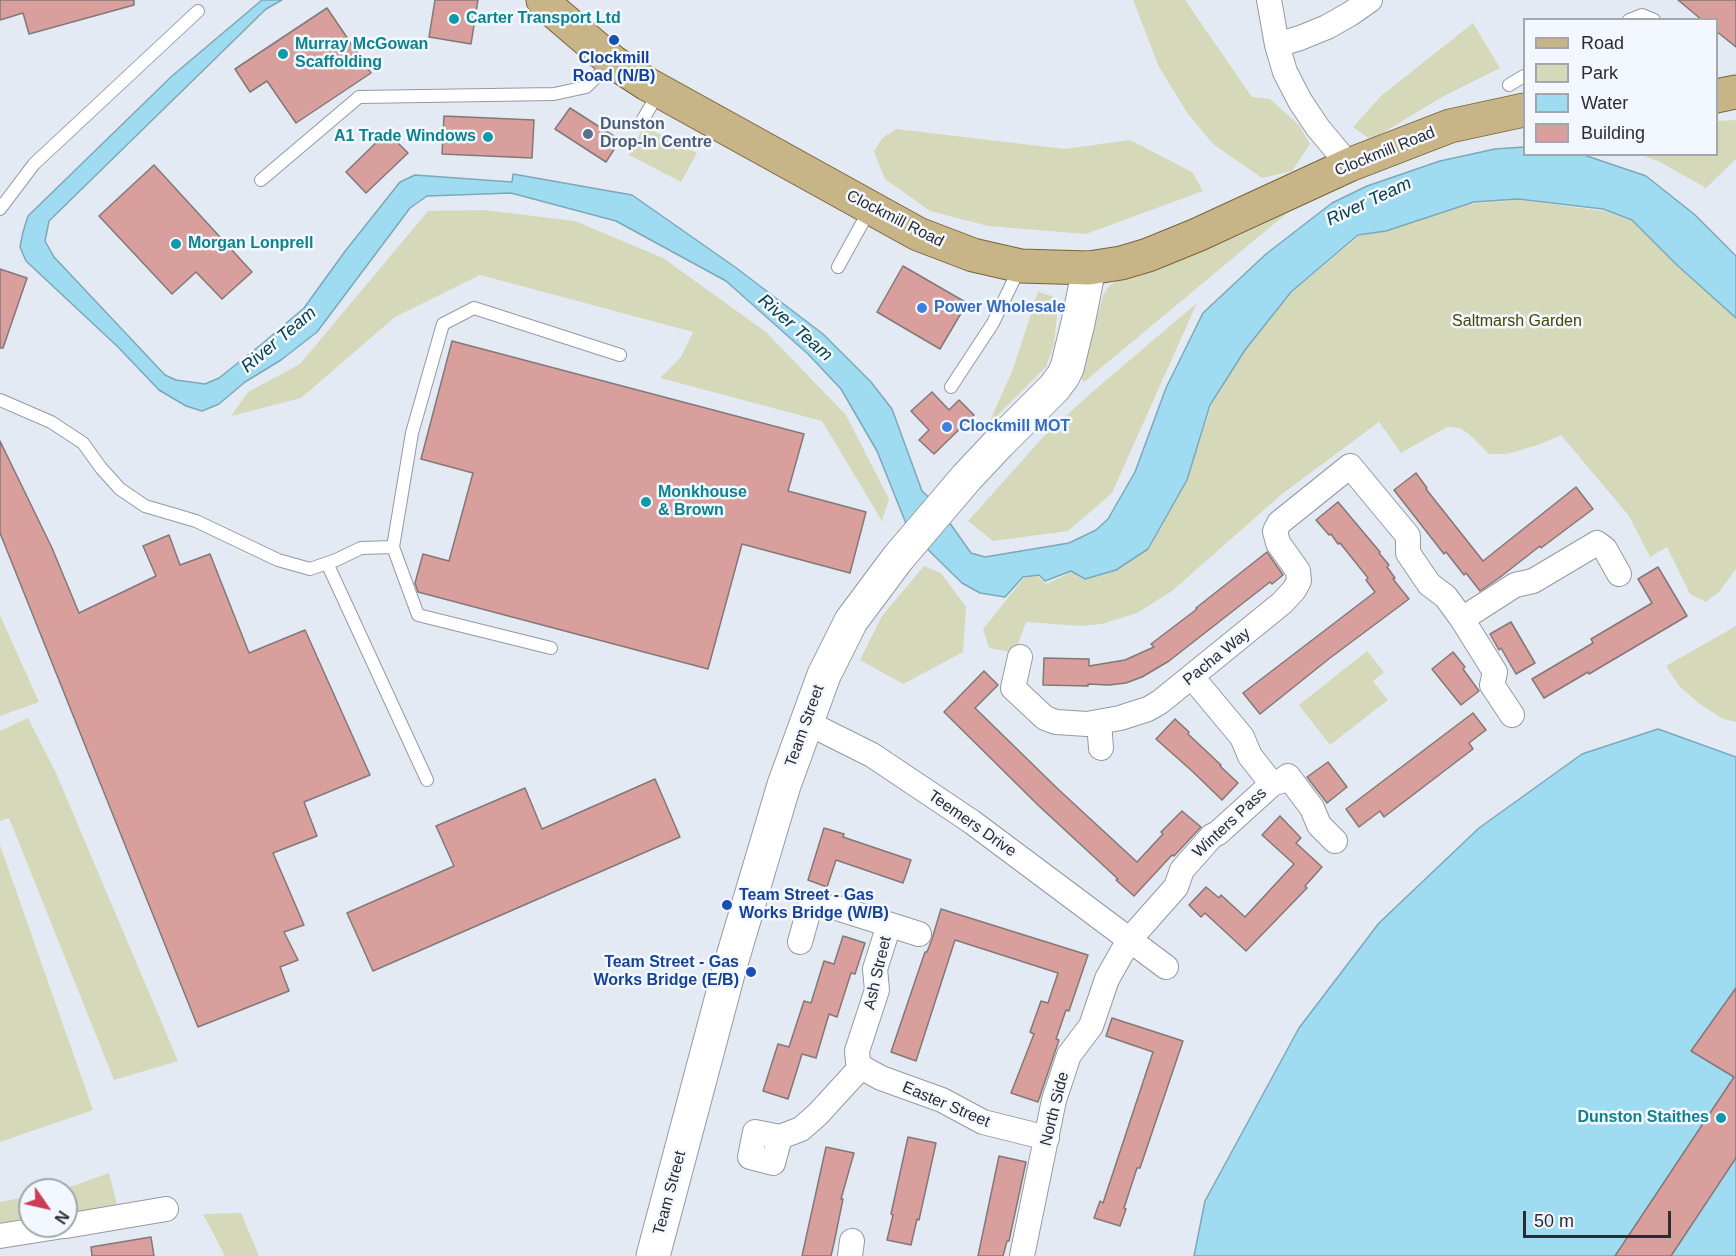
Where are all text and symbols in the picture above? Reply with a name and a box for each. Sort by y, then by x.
place label: Carter Transport Ltd [466,9,621,29]
marker: Carter Transport Ltd [447,12,461,26]
legend [1523,18,1718,156]
marker: Clockmill Road (N/B) [607,33,621,47]
text: Road [1581,33,1624,53]
place label: Murray McGowan Scaffolding [295,35,428,73]
marker: Murray McGowan Scaffolding [276,47,290,61]
place label: Clockmill Road (N/B) [573,49,655,87]
text: Park [1581,63,1618,83]
text: Water [1581,93,1628,113]
place label: Dunston Drop-In Centre [600,115,712,153]
street label: Clockmill Road [1332,123,1438,181]
text: Building [1581,123,1645,143]
place label: A1 Trade Windows [334,127,476,147]
marker: Dunston Drop-In Centre [581,127,595,141]
marker: A1 Trade Windows [481,130,495,144]
water label: River Team [1323,173,1415,231]
street label: Clockmill Road [843,186,947,252]
place label: Morgan Lonprell [188,234,313,254]
marker: Morgan Lonprell [169,237,183,251]
water label: River Team [753,290,837,366]
place label: Power Wholesale [934,298,1066,318]
marker: Power Wholesale [915,301,929,315]
water label: River Team [237,302,321,378]
park label: Saltmarsh Garden [1452,312,1582,332]
place label: Clockmill MOT [959,417,1070,437]
marker: Clockmill MOT [940,420,954,434]
place label: Monkhouse & Brown [658,483,747,521]
marker: Monkhouse & Brown [639,495,653,509]
street label: Pacha Way [1179,624,1255,690]
street label: Team Street [781,682,829,770]
street label: Winters Pass [1189,784,1271,862]
street label: Teemers Drive [924,787,1020,861]
place label: Team Street - Gas Works Bridge (W/B) [739,886,889,924]
marker: Team Street - Gas Works Bridge (W/B) [720,898,734,912]
street label: Ash Street [860,934,896,1012]
place label: Team Street - Gas Works Bridge (E/B) [594,953,739,991]
marker: Team Street - Gas Works Bridge (E/B) [744,965,758,979]
street label: North Side [1037,1070,1073,1148]
street label: Easter Street [899,1078,993,1132]
place label: Dunston Staithes [1577,1108,1709,1128]
marker: Dunston Staithes [1714,1111,1728,1125]
street label: Team Street [650,1149,690,1237]
north arrow [18,1178,78,1238]
scale bar [1526,1199,1674,1237]
text: N [51,1208,72,1227]
text: 50 m [1534,1211,1574,1231]

